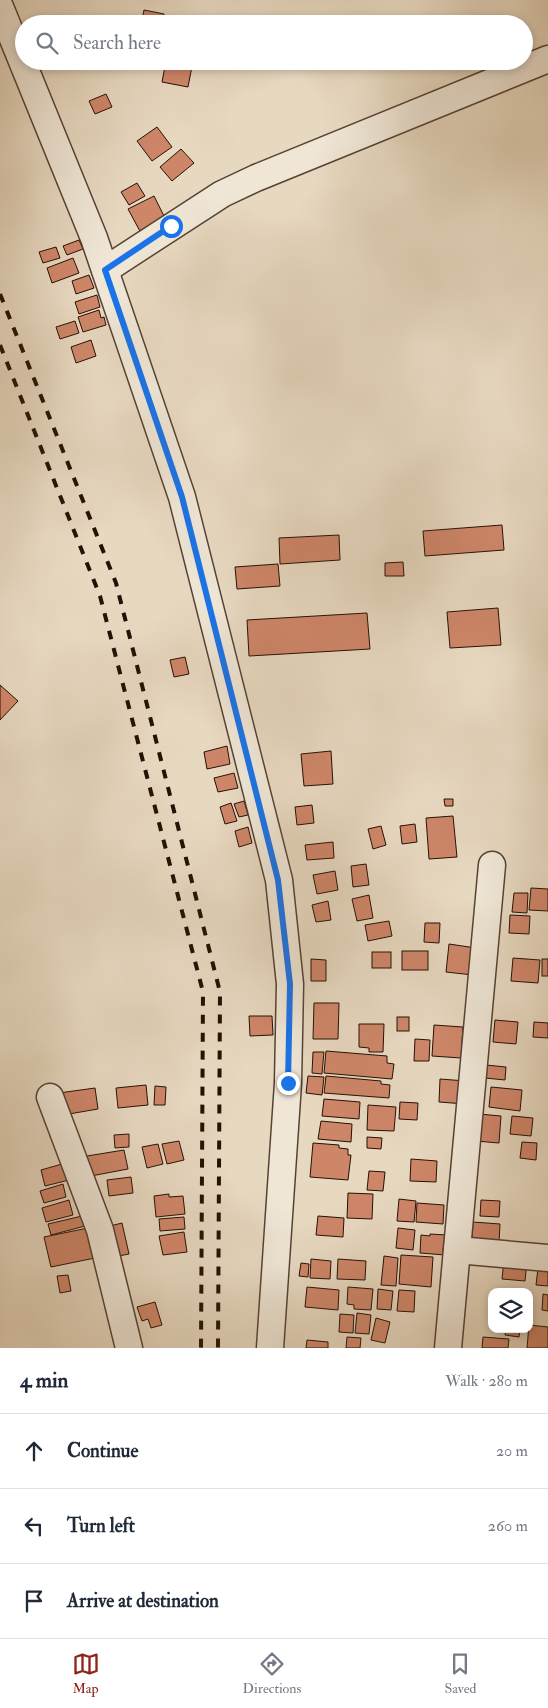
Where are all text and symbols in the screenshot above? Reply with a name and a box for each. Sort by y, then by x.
search box [15,15,533,70]
icon: search [33,29,61,57]
text: Search here [73,31,161,55]
route start [160,215,183,238]
route end [277,1072,300,1095]
map controls [488,1288,533,1333]
button: layers [488,1288,533,1333]
text: 4 min [20,1367,68,1394]
text: Walk · 280 m [445,1371,528,1391]
icon: ahead [20,1437,48,1465]
text: Continue [67,1439,138,1463]
text: 20 m [496,1441,528,1461]
icon: left [20,1512,48,1540]
text: Turn left [67,1514,135,1538]
text: 260 m [488,1516,528,1536]
icon: arrive [20,1587,48,1615]
text: Arrive at destination [67,1589,219,1613]
tab: Map [72,1650,100,1697]
tab: Directions [243,1650,301,1697]
tab: Saved [444,1650,476,1697]

